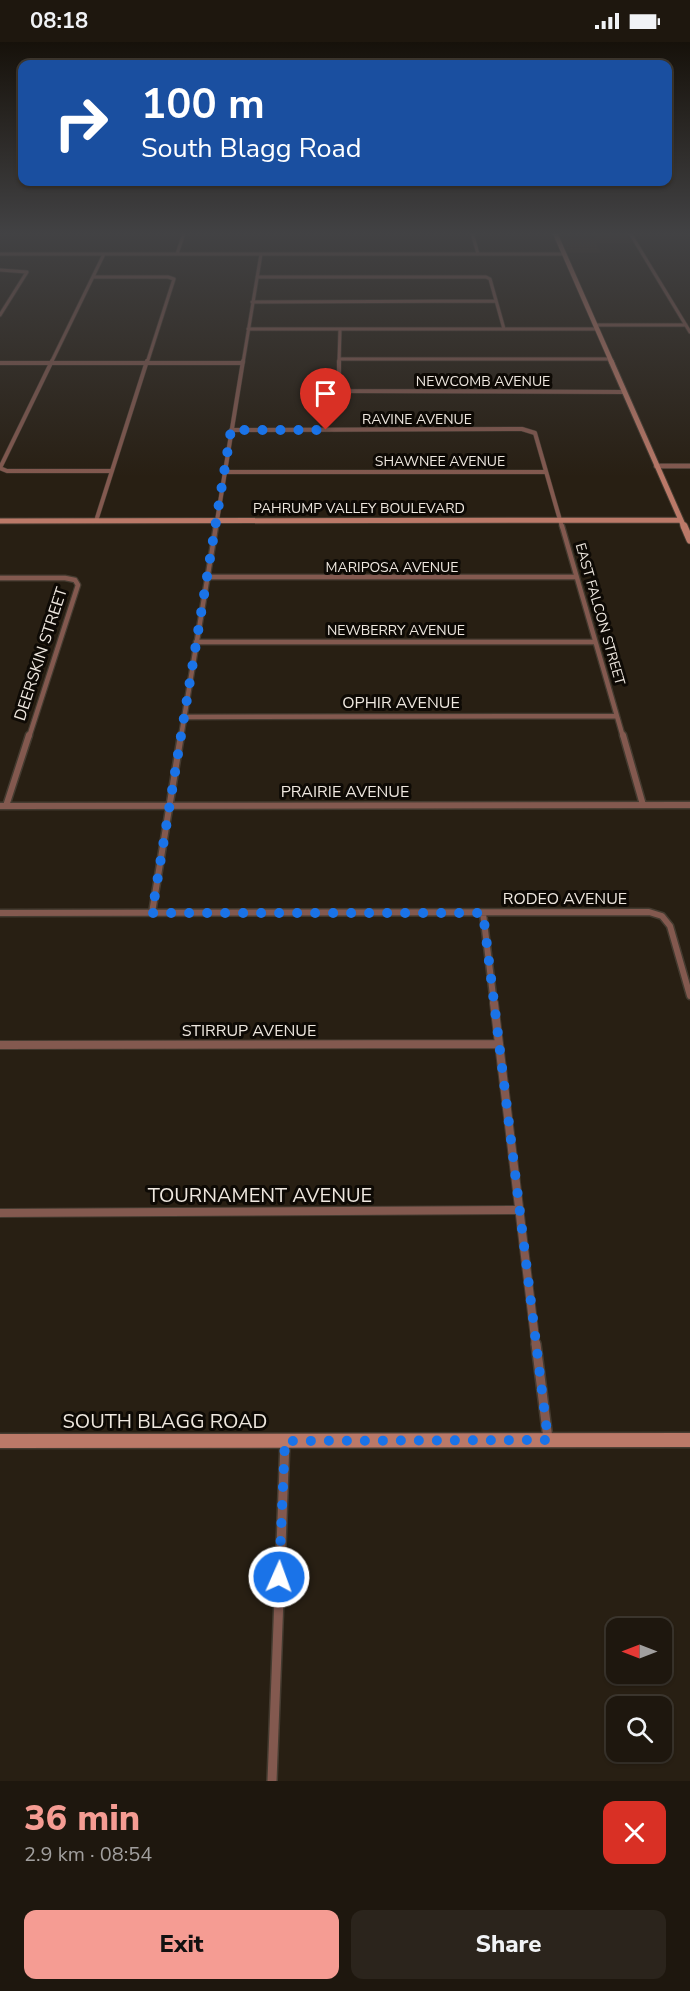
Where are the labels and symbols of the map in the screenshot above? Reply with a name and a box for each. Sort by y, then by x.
pin [300,368,351,430]
street label: NEWCOMB AVENUE [416,372,550,391]
street label: RAVINE AVENUE [362,410,472,429]
street label: SHAWNEE AVENUE [375,452,505,471]
street label: PAHRUMP VALLEY BOULEVARD [253,499,465,518]
street label: EAST FALCON STREET [571,541,630,688]
street label: MARIPOSA AVENUE [326,558,458,577]
street label: DEERSKIN STREET [9,584,73,724]
street label: NEWBERRY AVENUE [327,621,465,640]
street label: OPHIR AVENUE [342,692,460,714]
street label: PRAIRIE AVENUE [281,781,409,803]
street label: RODEO AVENUE [503,888,627,910]
street label: STIRRUP AVENUE [182,1020,316,1042]
street label: TOURNAMENT AVENUE [148,1182,372,1209]
street label: SOUTH BLAGG ROAD [63,1408,267,1435]
position arrow [247,1545,311,1609]
north arrow [606,1618,672,1684]

